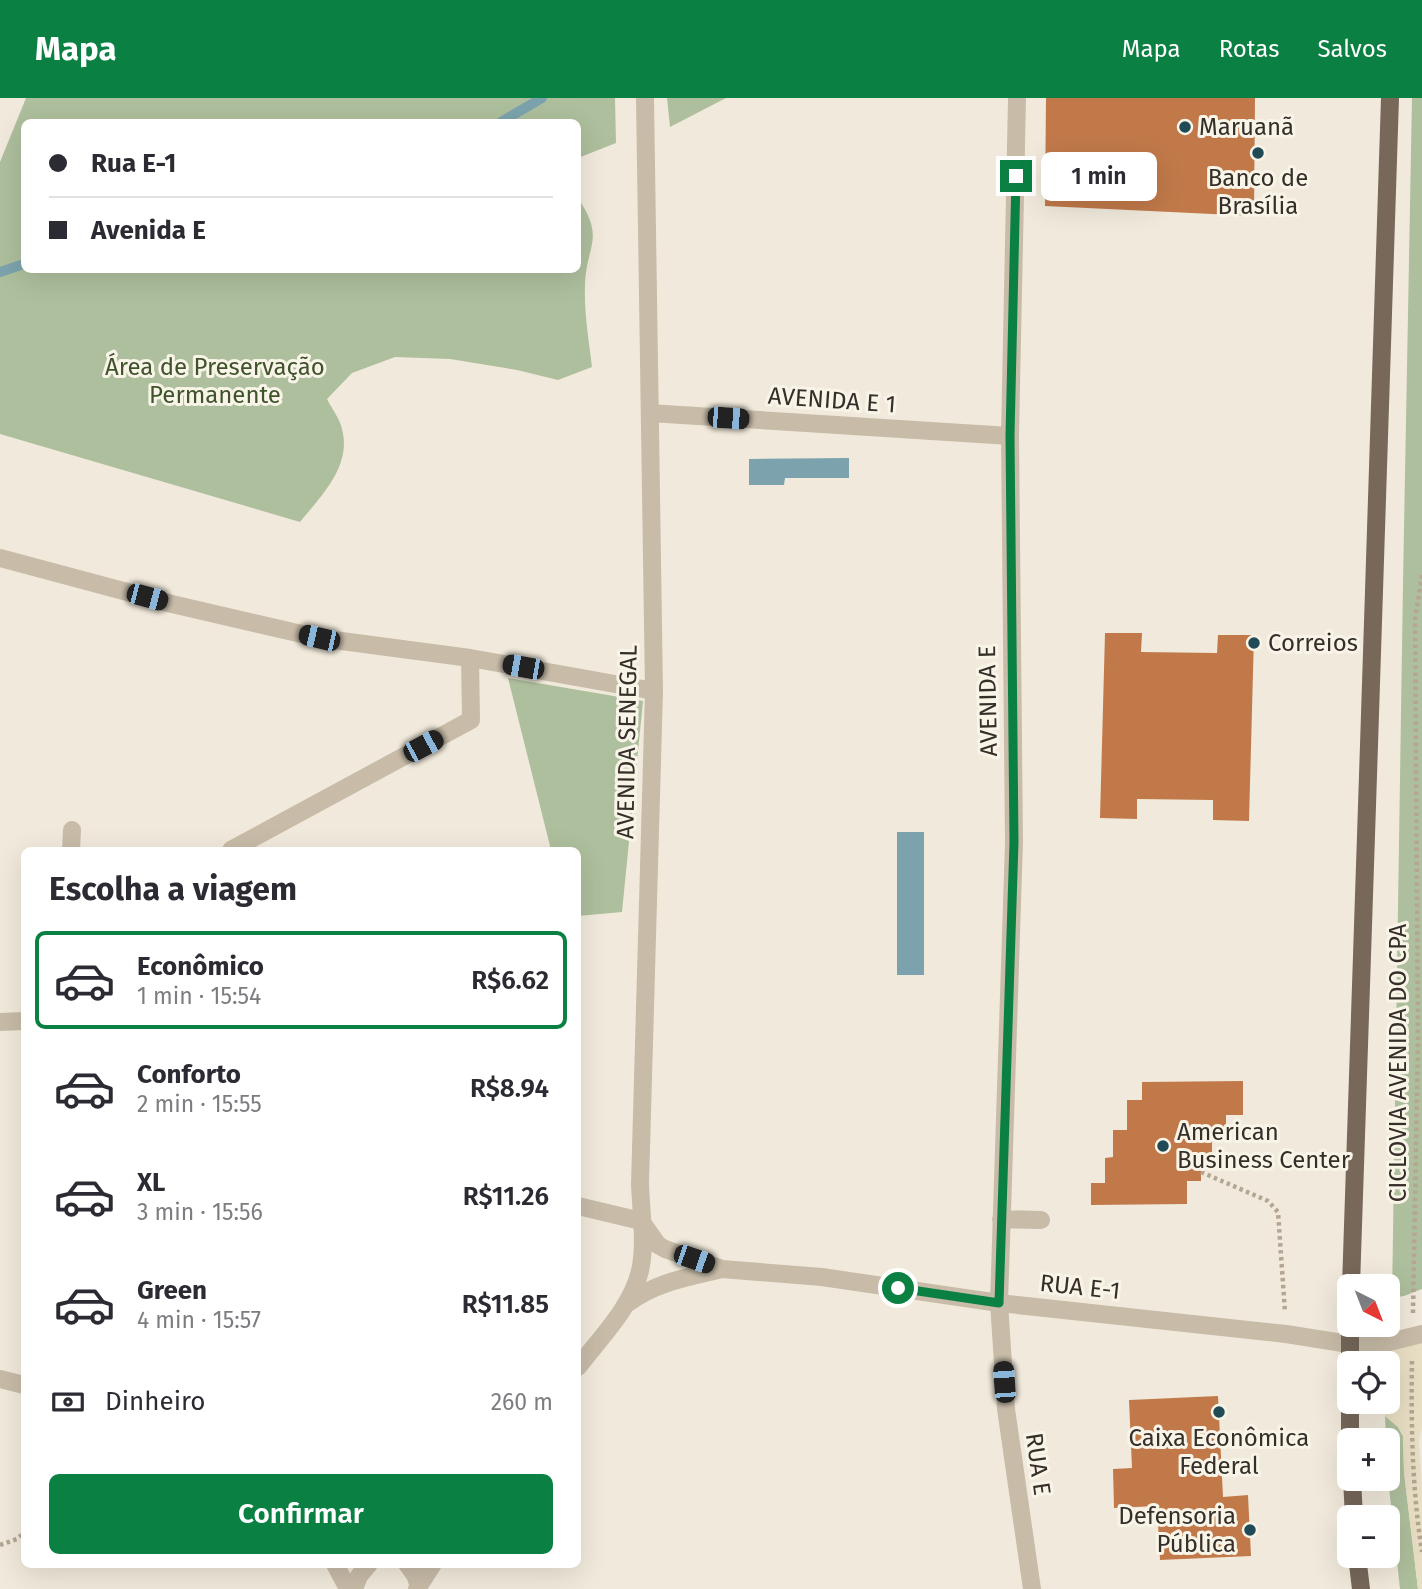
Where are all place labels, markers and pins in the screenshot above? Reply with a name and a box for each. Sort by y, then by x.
place label: Maruanã [1199,113,1294,141]
marker: Maruanã [1177,119,1193,135]
marker: Banco de Brasília [1250,145,1266,161]
place label: Banco de Brasília [1208,164,1308,220]
place label: Correios [1268,629,1358,657]
marker: Correios [1246,635,1262,651]
place label: American Business Center [1177,1118,1351,1174]
marker: American Business Center [1155,1138,1171,1154]
marker: Caixa Econômica Federal [1211,1404,1227,1420]
place label: Caixa Econômica Federal [1129,1424,1309,1480]
place label: Defensoria Pública [1118,1502,1236,1558]
marker: Defensoria Pública [1242,1522,1258,1538]

